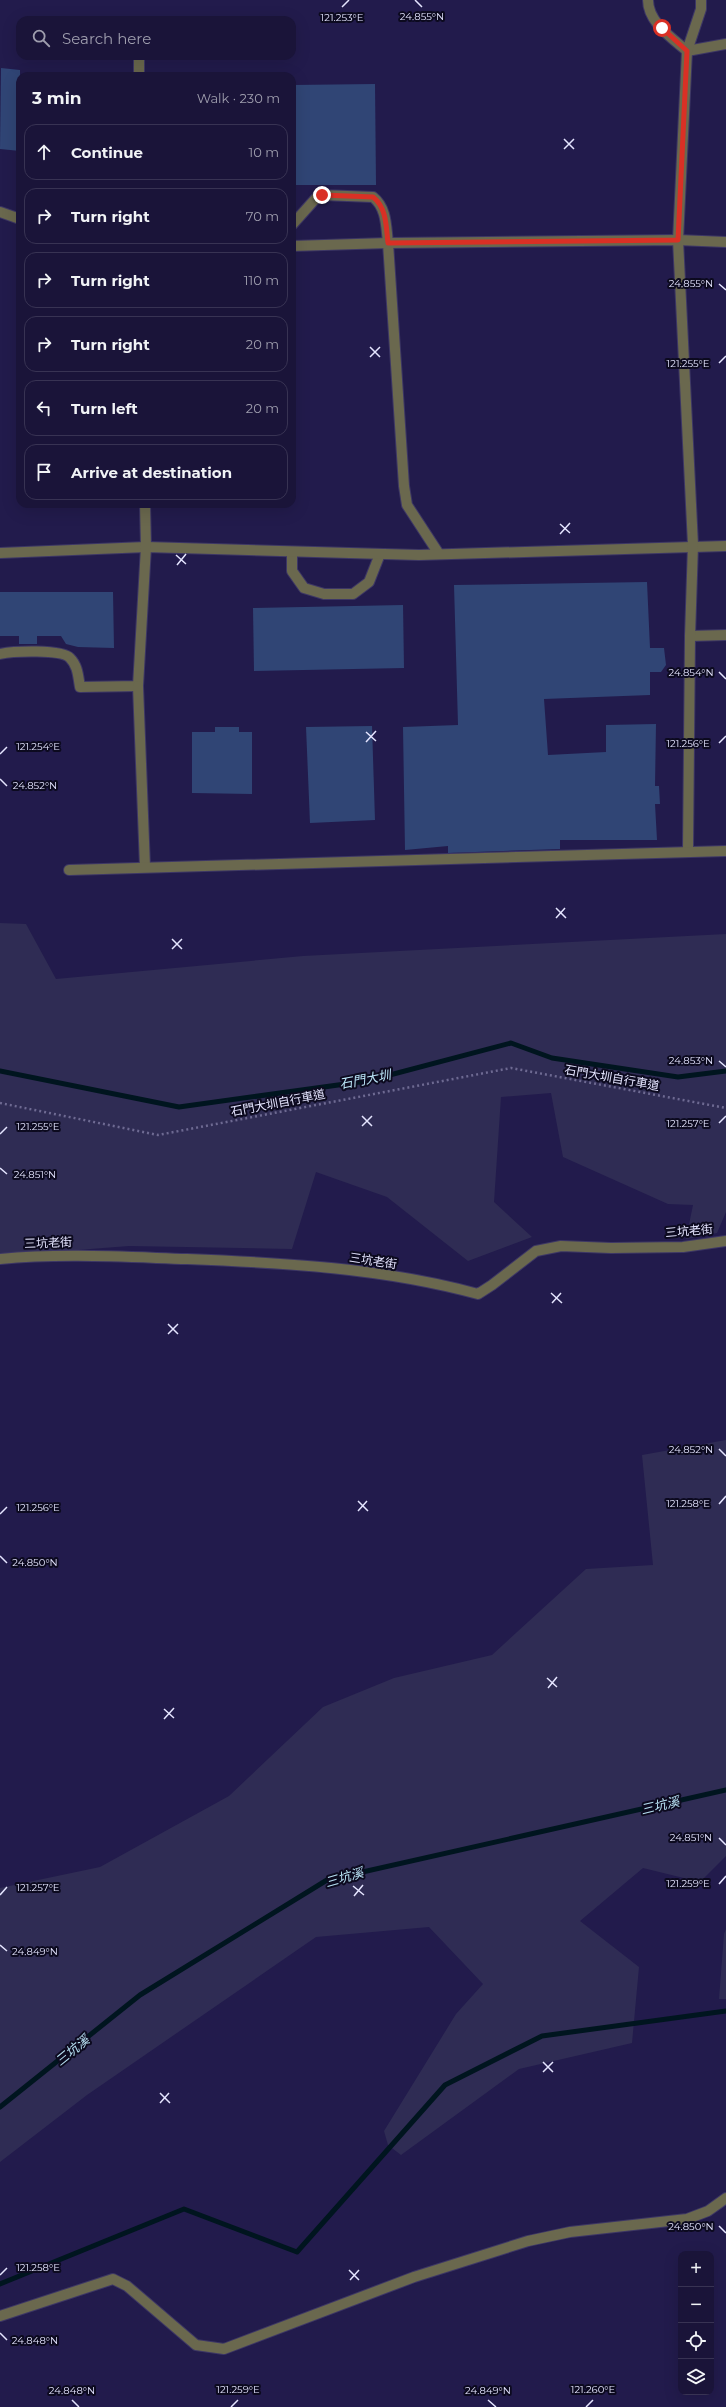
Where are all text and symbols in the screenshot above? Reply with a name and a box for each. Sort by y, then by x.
text: 24.855°N [400,10,444,23]
text: 121.253°E [321,11,364,24]
search box [16,16,296,60]
route start [653,19,671,37]
icon: search [30,27,52,49]
text: Search here [62,29,151,48]
text: 3 min [32,88,82,108]
text: Walk · 230 m [197,90,280,106]
icon: ahead [33,141,55,163]
text: Continue [71,143,143,162]
text: 10 m [249,144,279,160]
route end [313,186,331,204]
icon: right [33,205,55,227]
text: Turn right [71,207,150,226]
text: 70 m [246,208,279,224]
icon: right [33,269,55,291]
text: Turn right [71,271,150,290]
text: 110 m [244,272,279,288]
text: 24.855°N [669,277,713,290]
icon: right [33,333,55,355]
text: Turn right [71,335,150,354]
text: 20 m [246,336,279,352]
text: 121.255°E [667,357,710,370]
icon: left [33,397,55,419]
text: Turn left [71,399,138,418]
text: 20 m [246,400,279,416]
icon: arrive [33,461,55,483]
text: Arrive at destination [71,463,232,482]
text: 24.854°N [668,666,714,679]
text: 121.256°E [666,737,710,750]
text: 121.254°E [16,740,60,753]
text: 24.852°N [13,779,57,792]
text: 24.853°N [669,1054,713,1067]
street label: 石門大圳自行車道 [564,1062,661,1093]
water label: 石門大圳 [338,1066,394,1092]
street label: 石門大圳自行車道 [229,1086,326,1119]
text: 121.257°E [666,1117,710,1130]
text: 121.255°E [17,1120,60,1133]
text: 24.851°N [14,1168,56,1181]
street label: 三坑老街 [664,1221,714,1240]
street label: 三坑老街 [24,1234,72,1251]
street label: 三坑老街 [348,1249,398,1272]
text: 24.852°N [669,1443,713,1456]
text: 121.258°E [666,1497,710,1510]
text: 121.256°E [16,1501,60,1514]
text: 24.850°N [12,1556,58,1569]
water label: 三坑溪 [639,1792,683,1817]
text: 24.851°N [670,1831,712,1844]
water label: 三坑溪 [323,1863,367,1890]
text: 121.259°E [666,1877,710,1890]
text: 121.257°E [16,1881,60,1894]
text: 24.849°N [12,1945,58,1958]
water label: 三坑溪 [52,2030,94,2068]
text: 24.850°N [668,2220,714,2233]
map controls [678,2251,714,2395]
button: + [678,2251,714,2287]
text: 121.258°E [16,2261,60,2274]
button: − [678,2287,714,2323]
button: locate [678,2323,714,2359]
text: 24.848°N [12,2334,58,2347]
button: layers [678,2359,714,2395]
text: 121.259°E [216,2383,260,2396]
text: 121.260°E [571,2383,616,2396]
text: 24.848°N [49,2384,95,2397]
text: 24.849°N [465,2384,511,2397]

